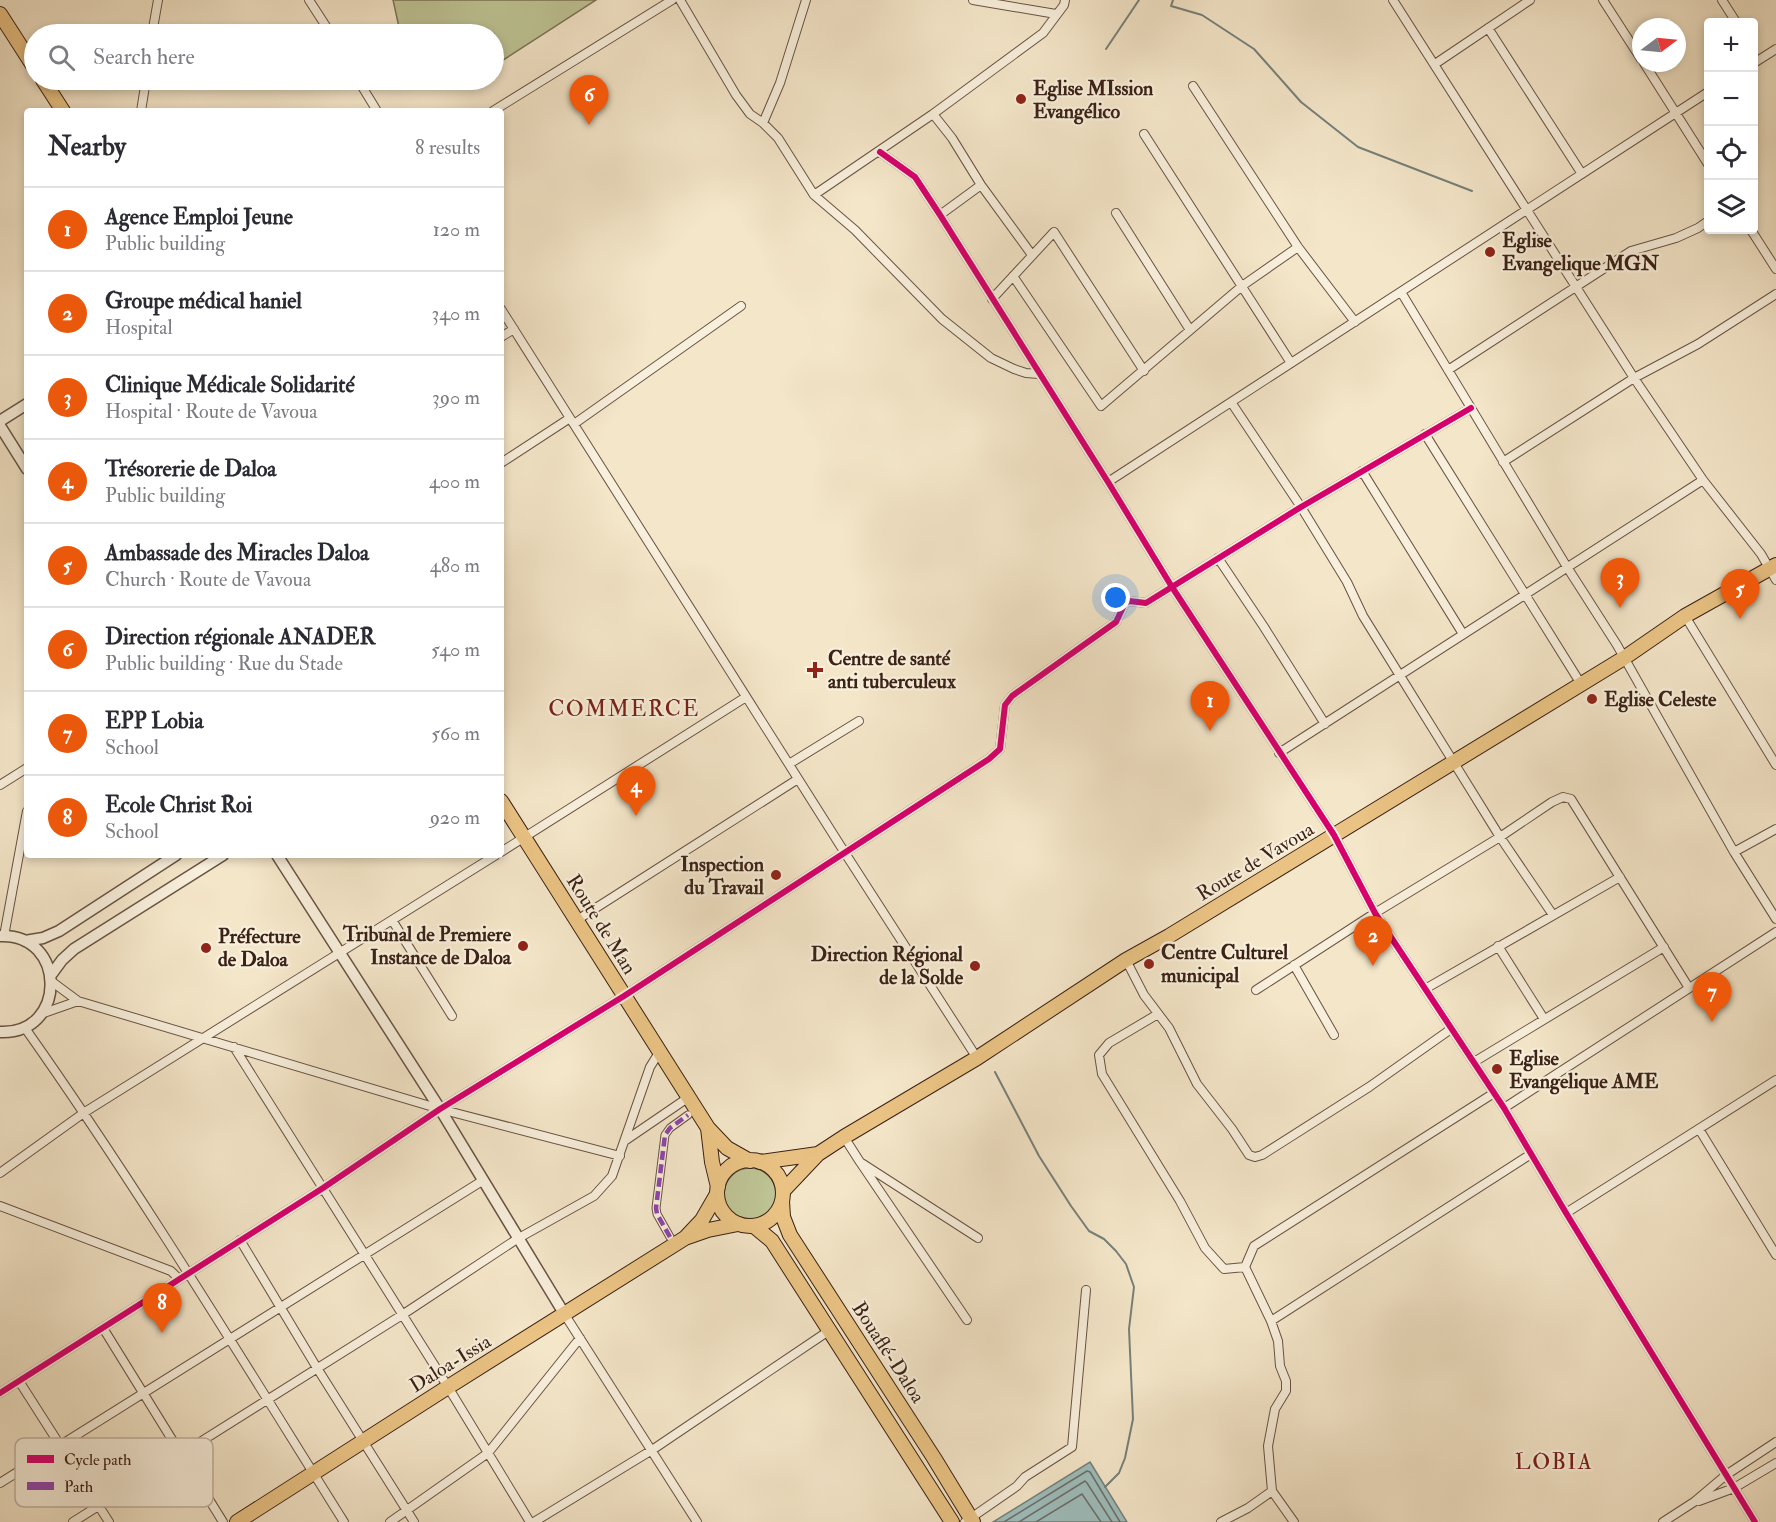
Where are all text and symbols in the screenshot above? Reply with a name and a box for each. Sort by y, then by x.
north arrow [1632,18,1686,72]
map controls [1704,18,1758,234]
button: + [1704,18,1758,72]
search box [24,24,504,90]
icon: search [45,41,78,74]
text: Search here [93,43,195,71]
button: − [1704,72,1758,126]
pin: 6 [570,76,608,125]
place label: Eglise MIssion Evangélico [1033,76,1154,125]
marker: Eglise MIssion Evangélico [1014,92,1028,106]
button: locate [1704,126,1758,180]
text: Nearby [48,131,126,163]
text: 8 results [415,135,480,160]
button: layers [1704,180,1758,234]
text: Agence Emploi Jeune [105,203,293,231]
text: 1 [64,217,71,242]
text: 120 m [433,217,480,242]
place label: Eglise Evangelique MGN [1502,228,1660,277]
text: Public building [105,231,225,256]
marker: Eglise Evangelique MGN [1483,245,1497,259]
text: Groupe médical haniel [105,287,302,315]
text: 2 [62,301,73,326]
text: 340 m [432,301,480,326]
text: Hospital [105,315,173,340]
text: Clinique Médicale Solidarité [105,371,355,399]
text: 3 [64,385,71,410]
text: 390 m [432,385,480,410]
text: Hospital · Route de Vavoua [105,399,318,424]
text: Trésorerie de Daloa [105,455,276,483]
text: 4 [62,469,73,494]
text: 400 m [429,469,480,494]
text: Public building [105,483,225,508]
text: Ambassade des Miracles Daloa [105,539,369,567]
text: 5 [63,553,72,578]
text: 480 m [430,553,480,578]
pin: 3 [1600,558,1640,608]
text: Church · Route de Vavoua [105,567,311,592]
pin: 5 [1720,570,1760,619]
your location [1101,583,1130,612]
text: Direction régionale ANADER [105,623,375,651]
text: 6 [62,637,73,662]
text: 540 m [431,637,480,662]
place label: Centre de santé anti tuberculeux [828,646,956,694]
text: Public building · Rue du Stade [105,651,343,676]
marker: Centre de santé anti tuberculeux [806,661,824,679]
pin: 1 [1190,682,1230,731]
place label: Eglise Celeste [1604,687,1717,713]
marker: Eglise Celeste [1585,692,1599,706]
district label: COMMERCE [548,695,700,723]
text: EPP Lobia [105,707,203,735]
text: 7 [63,721,72,746]
text: 560 m [431,721,480,746]
text: School [105,735,159,760]
pin: 4 [616,766,656,816]
text: Ecole Christ Roi [105,791,252,819]
text: 8 [63,805,72,830]
text: 920 m [430,805,480,830]
street label: Route de Vavoua [1192,816,1319,906]
text: School [105,819,159,844]
place label: Inspection du Travail [681,852,765,900]
marker: Inspection du Travail [769,868,783,882]
street label: Route de Man [561,870,642,979]
pin: 2 [1354,916,1392,966]
place label: Tribunal de Premiere Instance de Daloa [342,922,512,970]
place label: Préfecture de Daloa [218,924,301,972]
marker: Tribunal de Premiere Instance de Daloa [516,939,530,953]
place label: Centre Culturel municipal [1161,940,1289,989]
marker: Préfecture de Daloa [199,941,213,955]
place label: Direction Régional de la Solde [811,942,964,990]
marker: Centre Culturel municipal [1142,957,1156,971]
marker: Direction Régional de la Solde [968,959,982,973]
pin: 7 [1692,972,1732,1022]
place label: Eglise Evangelique AME [1509,1046,1659,1095]
marker: Eglise Evangelique AME [1490,1062,1504,1076]
pin: 8 [142,1284,182,1333]
street label: Bouaflé-Daloa [847,1297,931,1408]
street label: Daloa-Issia [405,1328,496,1398]
legend [15,1438,213,1507]
district label: LOBIA [1515,1448,1593,1476]
text: Cycle path [64,1450,132,1471]
text: Path [64,1477,94,1497]

